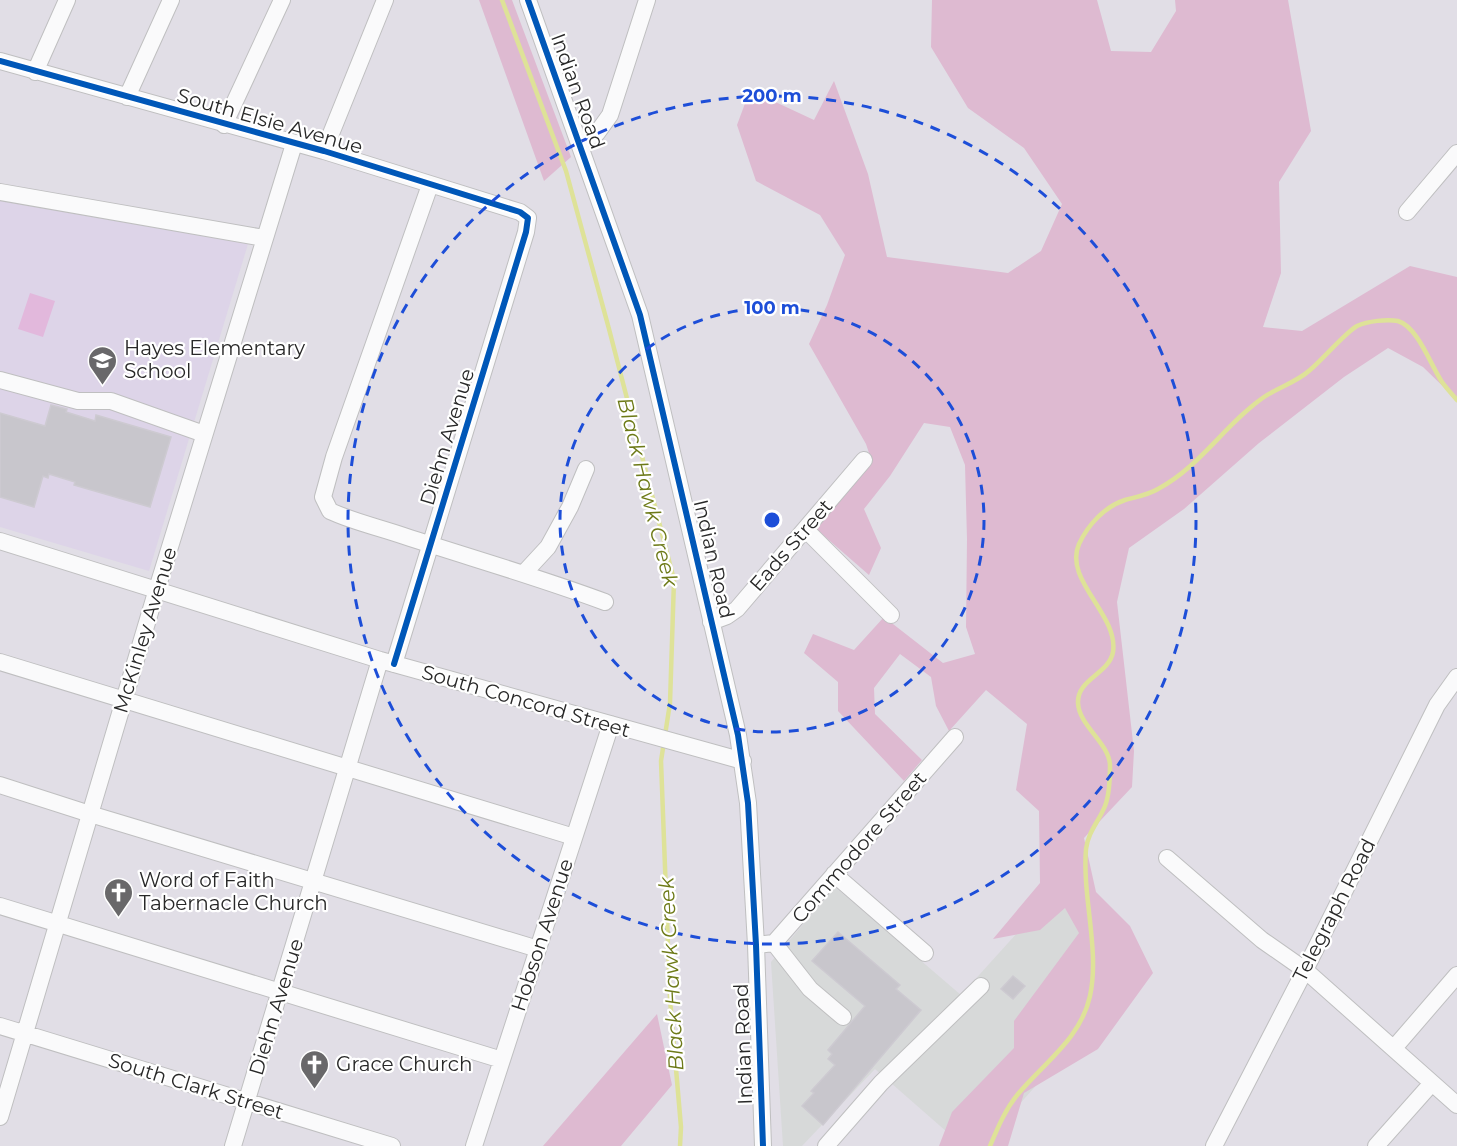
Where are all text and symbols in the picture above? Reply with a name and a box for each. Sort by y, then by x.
street label: Indian Road [546,30,610,152]
street label: South Elsie Avenue [174,83,366,159]
text: 200 m [742,85,802,107]
text: 100 m [744,297,800,319]
place label: Hayes Elementary School [124,336,305,383]
school or university icon: Hayes Elementary School [87,344,119,386]
street label: Diehn Avenue [415,366,479,508]
water label: Black Hawk Creek [612,395,684,591]
street label: Eads Street [745,494,837,596]
street label: Indian Road [689,497,739,621]
centre of rings [762,510,782,530]
street label: McKinley Avenue [108,544,182,716]
street label: South Concord Street [419,660,633,742]
street label: Commodore Street [787,766,931,928]
street label: Telegraph Road [1288,834,1380,986]
street label: Hobson Avenue [506,856,578,1014]
place label: Word of Faith Tabernacle Church [139,868,328,915]
water label: Black Hawk Creek [653,875,689,1072]
church icon: Word of Faith Tabernacle Church [102,876,134,918]
street label: Diehn Avenue [244,936,308,1078]
street label: Indian Road [729,983,757,1105]
street label: South Clark Street [105,1048,287,1124]
church icon: Grace Church [299,1048,331,1090]
place label: Grace Church [336,1052,472,1076]

